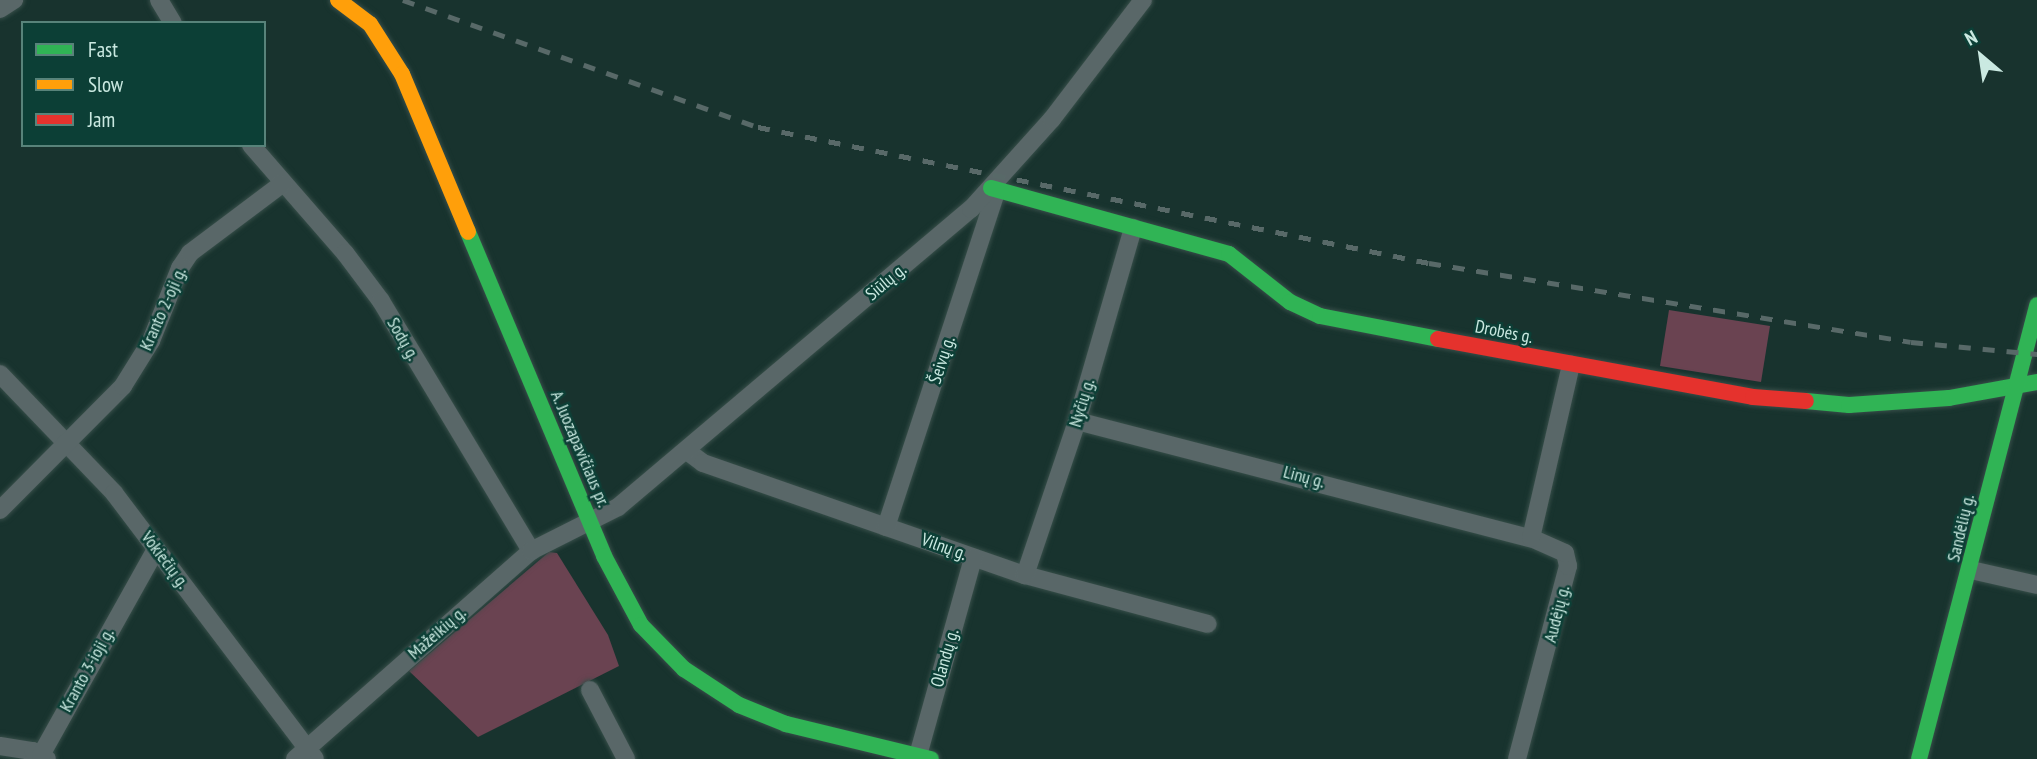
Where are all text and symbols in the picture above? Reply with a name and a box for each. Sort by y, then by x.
legend [21,21,266,147]
north arrow [1946,21,2016,91]
text: N [1961,25,1981,51]
text: Fast [88,36,118,63]
text: Slow [88,71,123,98]
text: Jam [88,106,115,133]
street label: Siūlų g. [861,259,911,305]
street label: Kranto 2-oji g. [135,264,191,354]
street label: Sodų g. [382,314,424,364]
street label: Drobės g. [1473,316,1535,348]
street label: Šeivų g. [924,334,960,386]
street label: Nyčių g. [1064,376,1100,430]
street label: A. Juozapavičiaus pr. [546,387,614,511]
street label: Linų g. [1281,461,1327,493]
street label: Sandėlių g. [1943,492,1979,564]
street label: Vokiečių g. [136,527,194,593]
street label: Vilnų g. [918,529,970,565]
street label: Audėjų g. [1540,583,1574,645]
street label: Mažeikių g. [404,602,470,664]
street label: Kranto 3-ioji g. [55,624,119,716]
street label: Olandų g. [926,626,964,690]

